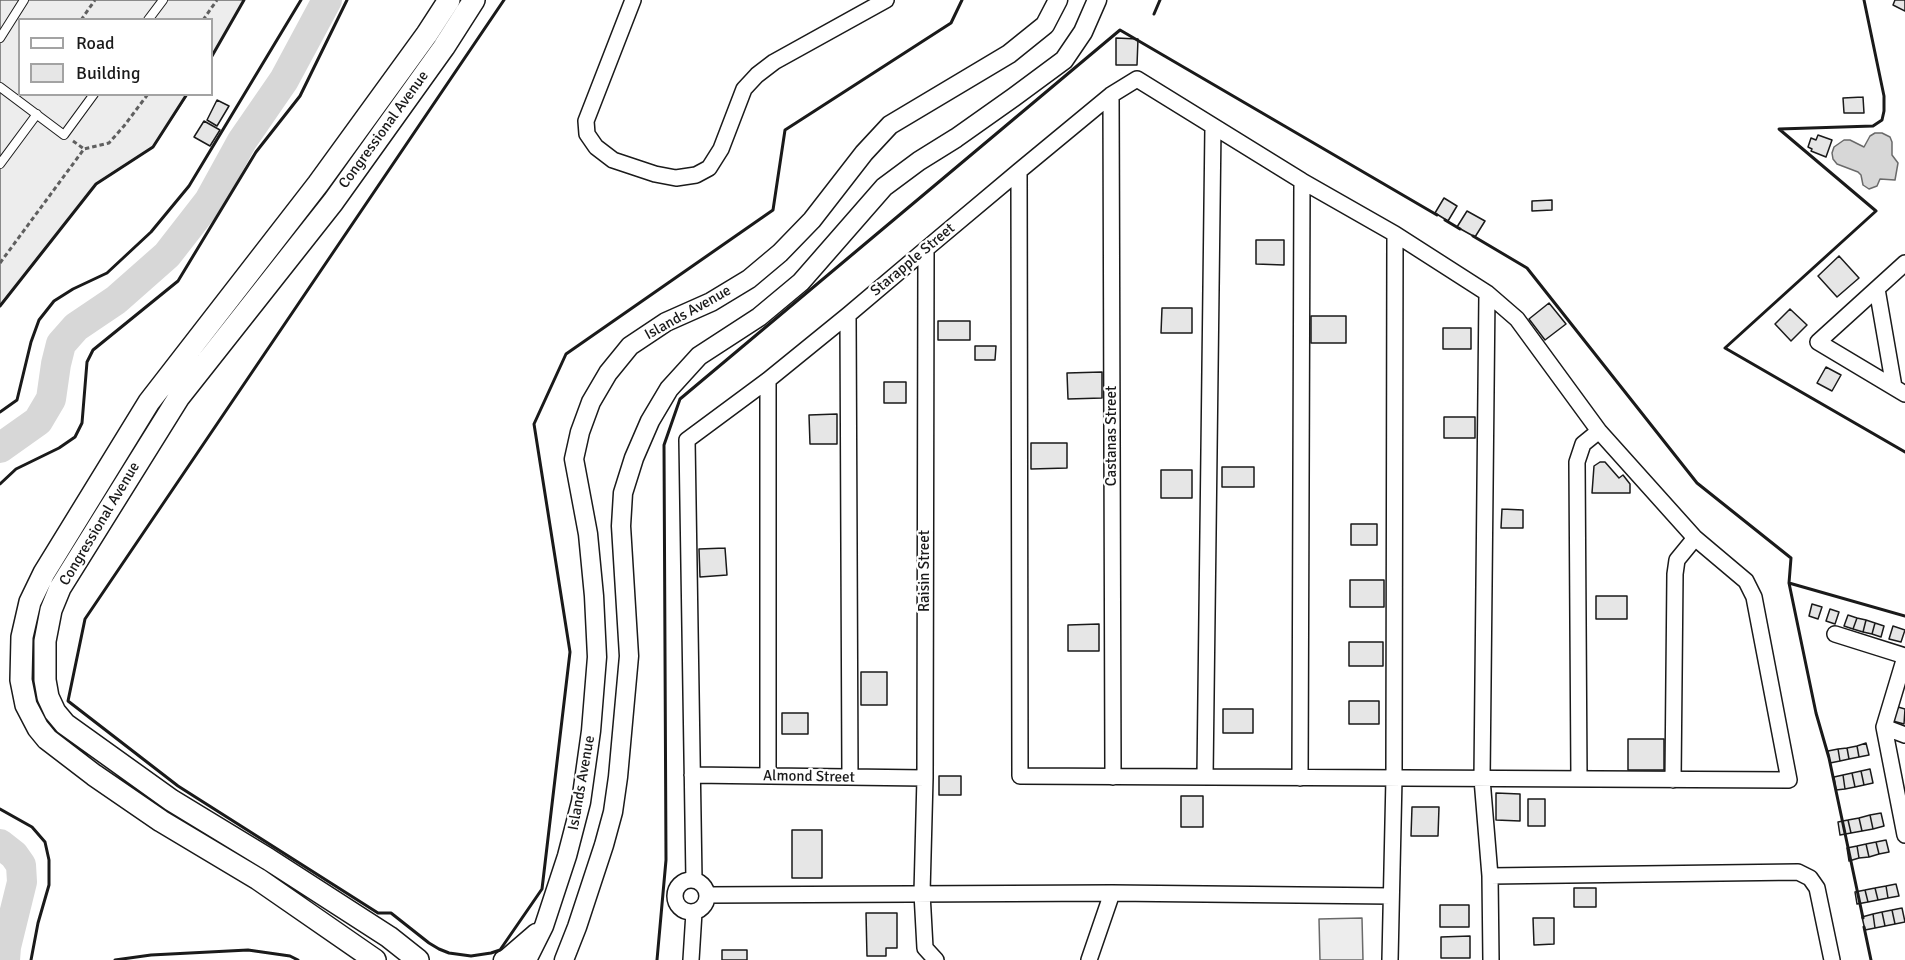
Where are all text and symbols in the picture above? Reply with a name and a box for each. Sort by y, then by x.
legend [18,18,213,96]
text: Road [76,32,115,54]
text: Building [76,62,140,84]
street label: Congressional Avenue [335,68,433,192]
street label: Starapple Street [867,220,959,300]
street label: Islands Avenue [642,282,734,344]
street label: Castanas Street [1103,386,1121,486]
street label: Congressional Avenue [56,459,144,589]
street label: Raisin Street [916,530,934,612]
street label: Islands Avenue [565,734,599,832]
street label: Almond Street [763,767,855,787]

